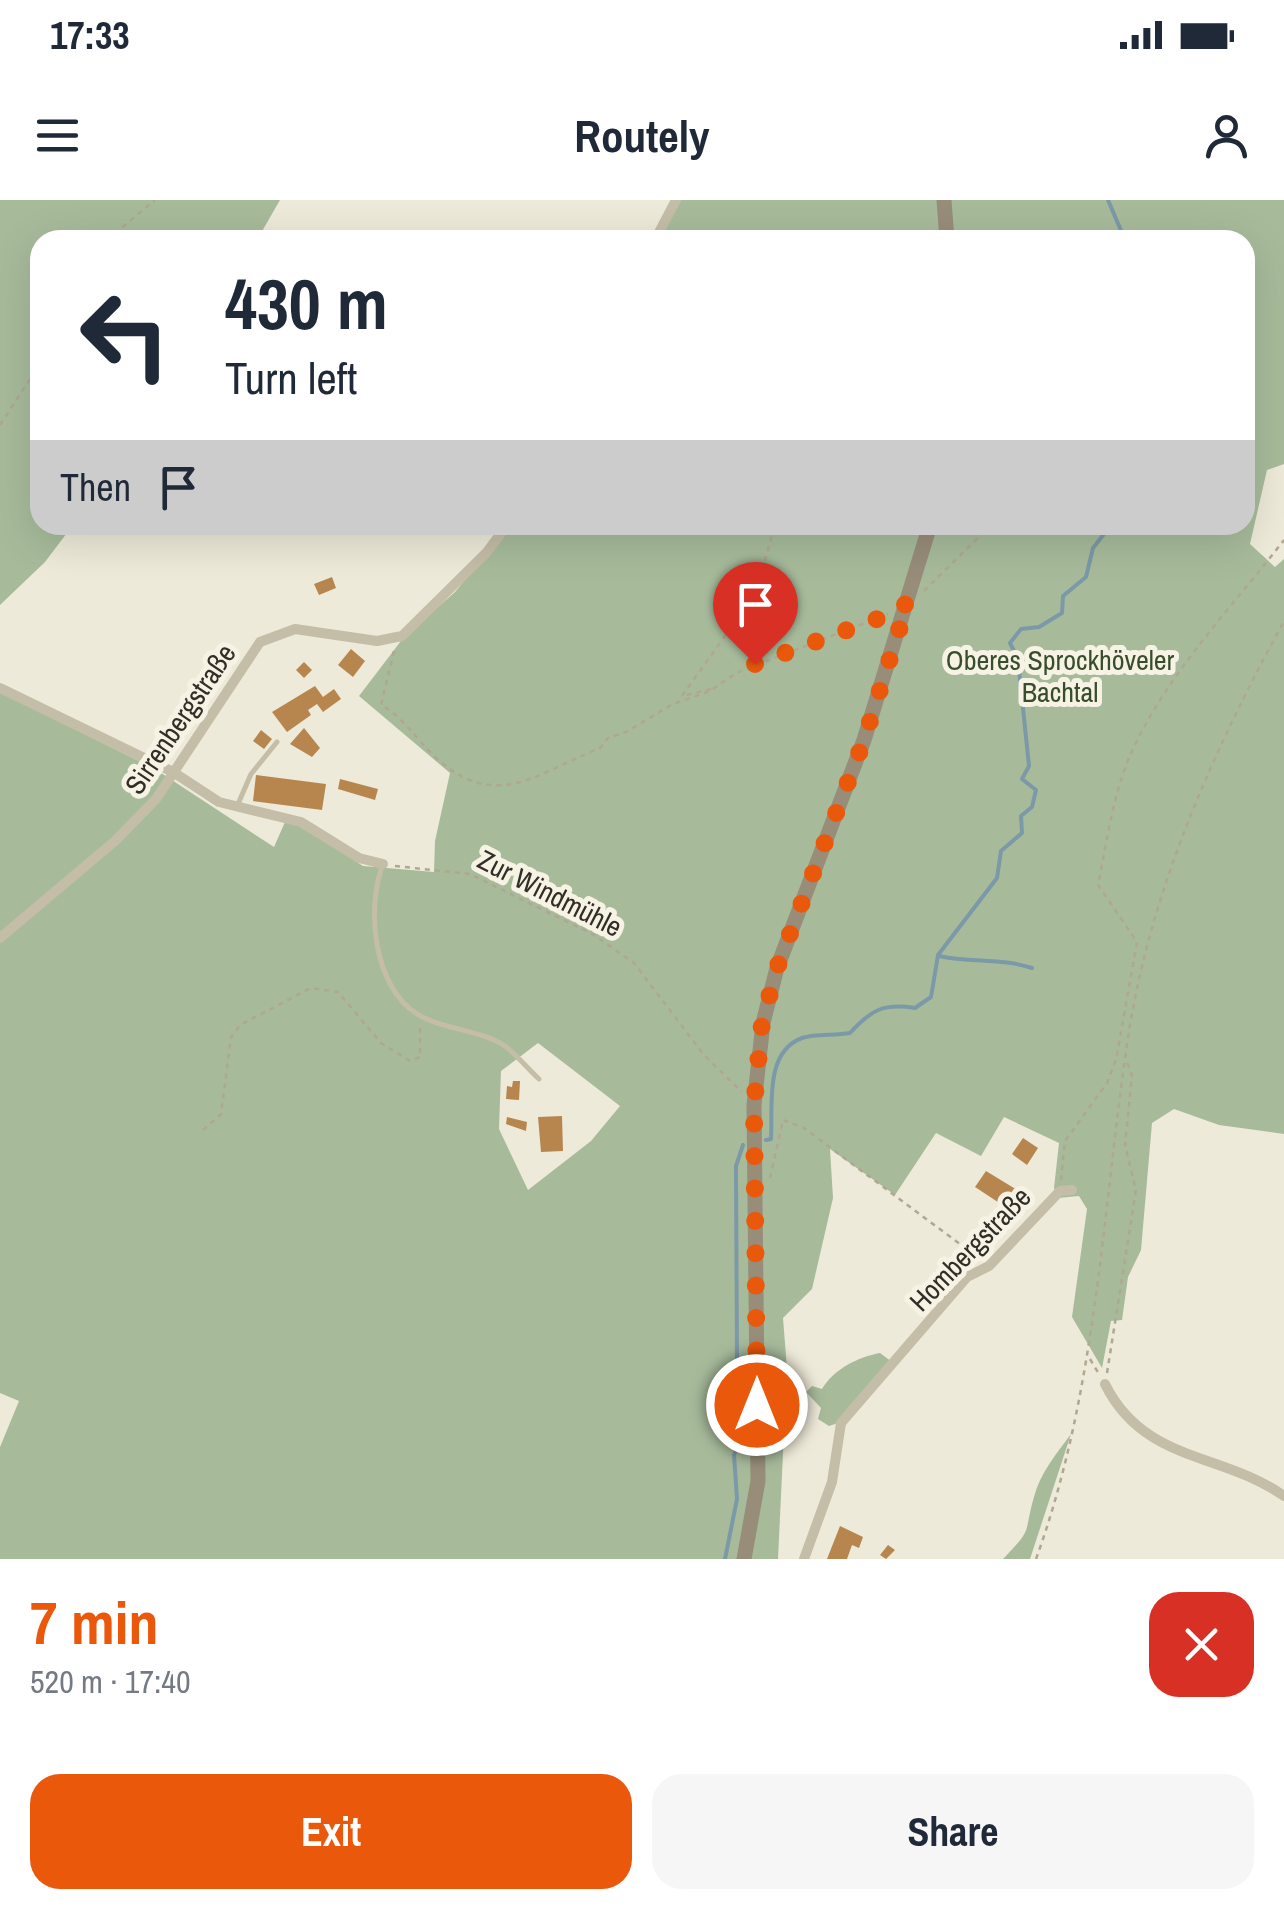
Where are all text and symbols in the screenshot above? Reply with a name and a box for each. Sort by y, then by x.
text: 17:33 [50,10,130,61]
text: Routely [574,105,710,166]
icon: menu [30,108,85,163]
icon: person [1199,108,1254,163]
text: 430 m [225,257,388,351]
icon: left [60,270,190,400]
text: Turn left [225,347,357,408]
icon: arrive [151,460,206,515]
text: Then [60,462,131,513]
pin [713,562,798,665]
icon: arrive [728,577,783,632]
street label: Sirrenbergstraße [116,636,244,802]
park label: Oberes Sprockhöveler Bachtal [946,641,1175,711]
street label: Zur Windmühle [471,840,629,946]
street label: Hombergstraße [901,1178,1039,1320]
position arrow [705,1353,809,1457]
text: 7 min [30,1582,159,1663]
button: close [1149,1592,1254,1697]
text: 520 m · 17:40 [30,1660,190,1703]
button: Exit [30,1774,632,1889]
button: Share [652,1774,1254,1889]

